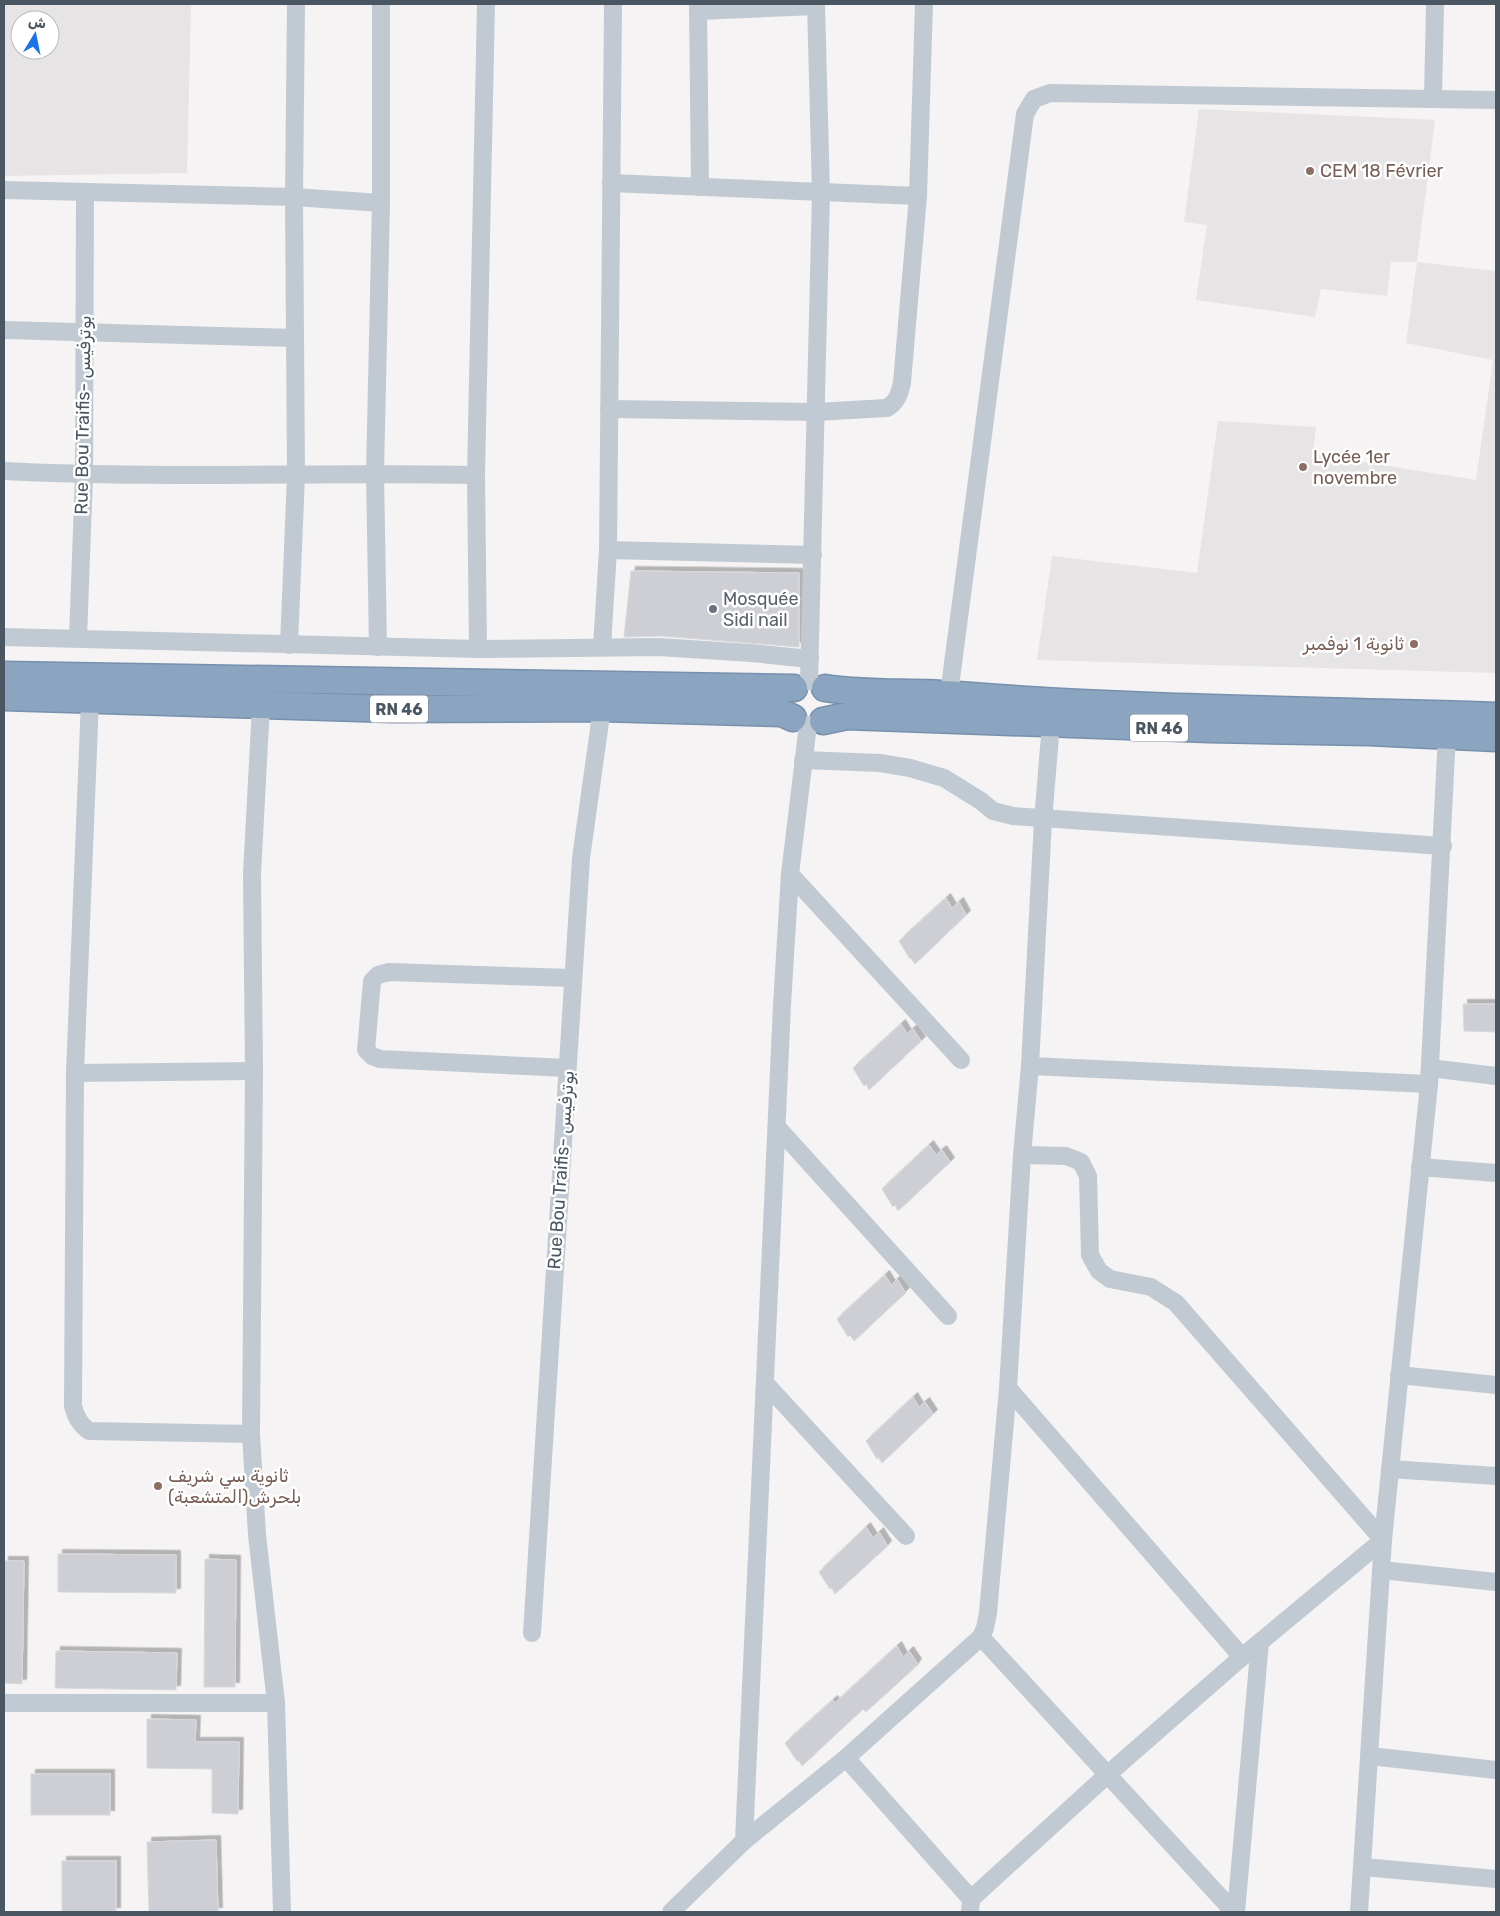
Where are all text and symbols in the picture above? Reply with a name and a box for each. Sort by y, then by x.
north arrow [10,10,60,60]
text: ش [27,13,48,33]
place label: CEM 18 Février [1320,160,1443,182]
marker: CEM 18 Février [1304,165,1316,177]
street label: Rue Bou Traifis- بوترفيس [70,315,96,515]
place label: Lycée 1er novembre [1313,446,1397,489]
marker: Lycée 1er novembre [1297,461,1309,473]
place label: Mosquée Sidi nail [723,588,799,631]
marker: Mosquée Sidi nail [707,603,719,615]
place label: ثانوية 1 نوفمبر [1302,633,1404,655]
marker: ثانوية 1 نوفمبر [1408,638,1420,650]
road number: RN 46 [370,696,428,722]
road number: RN 46 [1130,714,1188,741]
street label: Rue Bou Traifis- بوترفيس [543,1070,579,1270]
place label: ثانوية سي شريف بلحرش(المتشعبة) [168,1465,301,1508]
marker: ثانوية سي شريف بلحرش(المتشعبة) [152,1480,164,1492]

